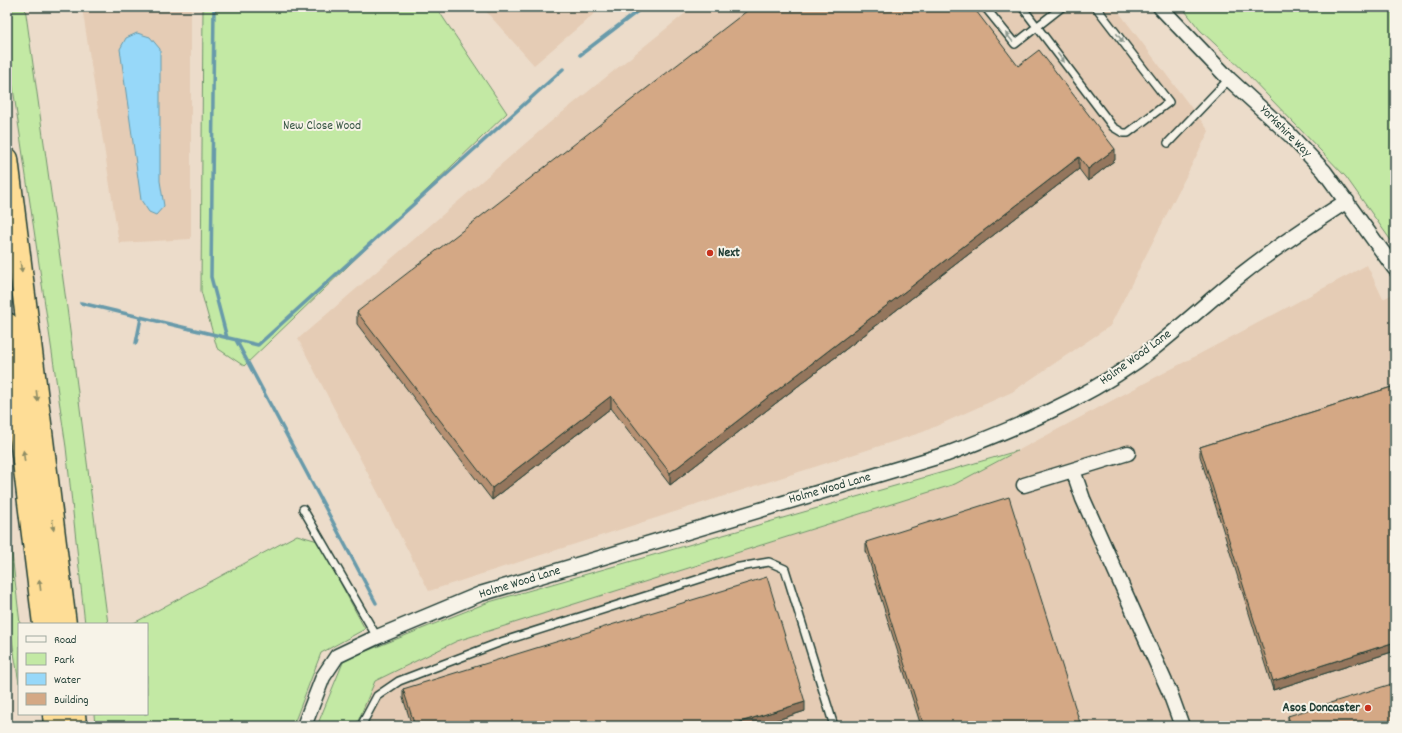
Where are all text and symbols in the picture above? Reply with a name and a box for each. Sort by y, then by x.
one-way arrow [1005,31,1013,42]
one-way arrow [1116,33,1124,44]
one-way arrow [1057,53,1065,63]
street label: Yorkshire Way [1255,102,1316,163]
park label: New Close Wood [283,117,361,136]
place label: Next [718,244,740,263]
marker: Next [705,248,715,258]
one-way arrow [18,261,24,273]
street label: Holme Wood Lane [1096,325,1176,390]
one-way arrow [34,390,40,402]
one-way arrow [21,450,27,462]
street label: Holme Wood Lane [787,468,873,510]
one-way arrow [50,519,57,531]
street label: Holme Wood Lane [477,561,563,604]
one-way arrow [37,579,43,591]
legend [18,623,148,715]
text: Road [54,632,76,649]
text: Park [54,652,75,669]
text: Water [54,672,81,689]
text: Building [54,692,89,709]
place label: Asos Doncaster [1283,699,1361,718]
marker: Asos Doncaster [1363,703,1373,713]

